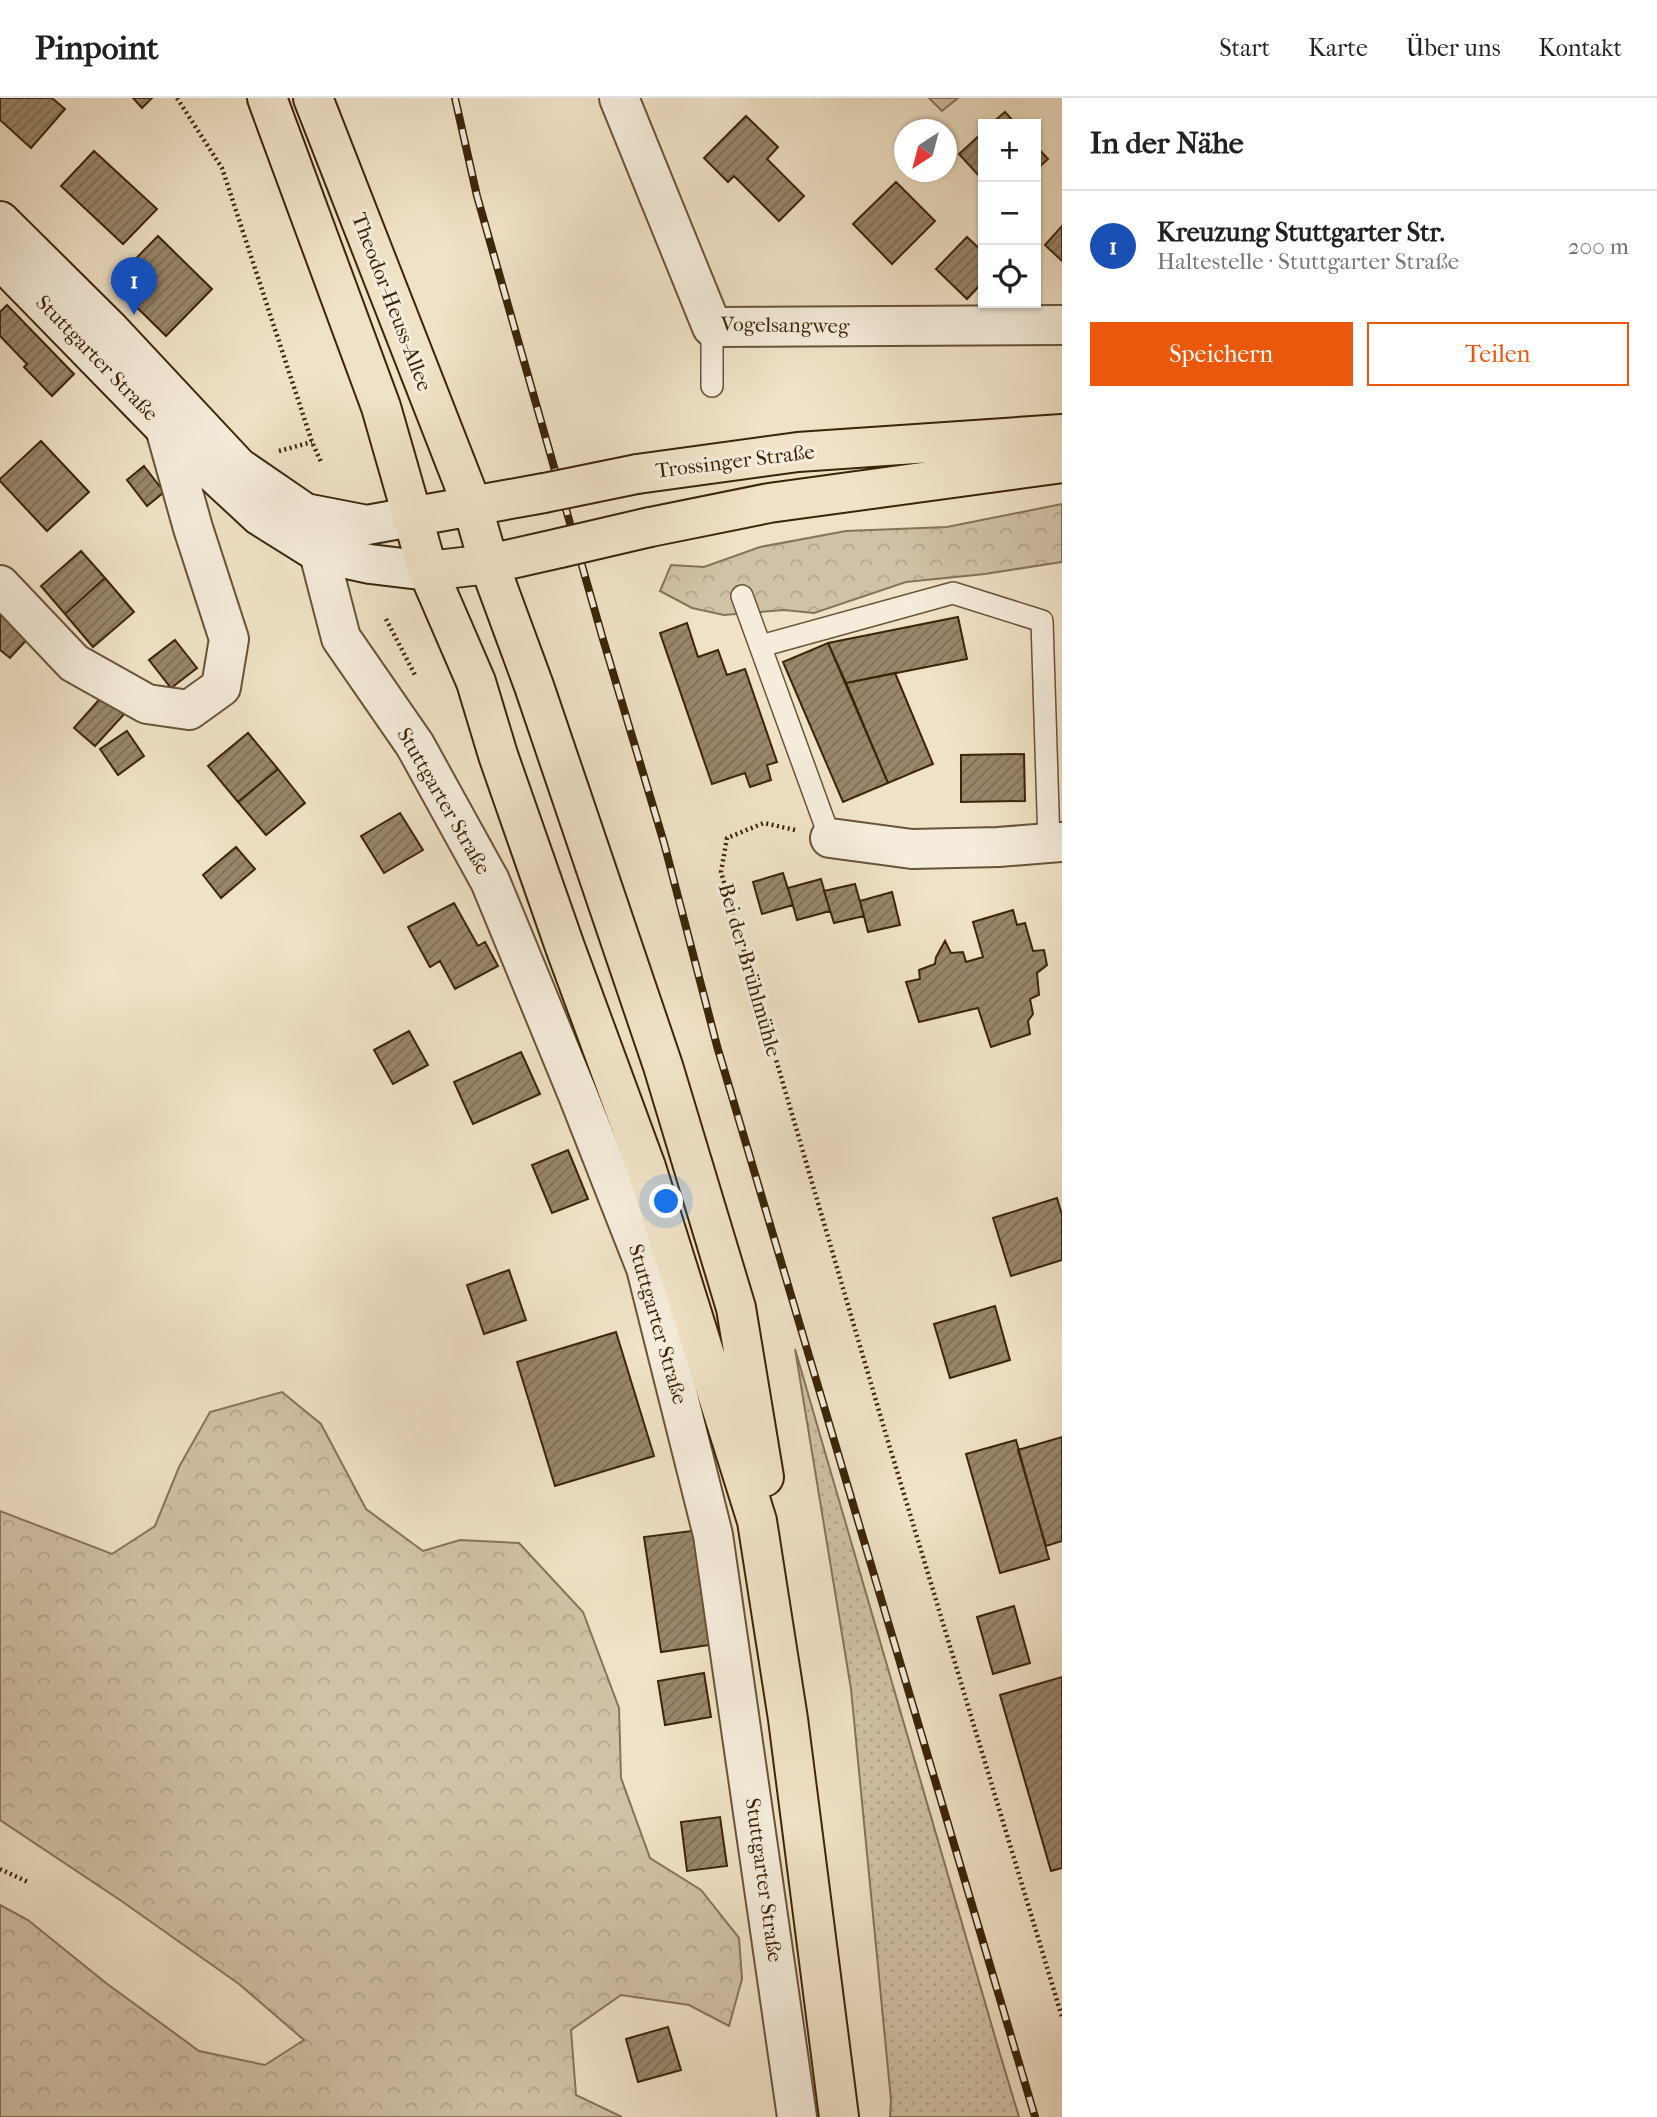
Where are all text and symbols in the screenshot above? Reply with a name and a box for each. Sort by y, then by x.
text: Pinpoint [35,29,159,68]
text: Start [1219,34,1270,62]
text: Karte [1308,34,1368,62]
text: Über uns [1406,34,1501,62]
text: Kontakt [1539,34,1622,62]
north arrow [894,119,957,182]
map controls [978,119,1041,308]
button: + [978,119,1041,182]
text: In der Nähe [1090,126,1244,161]
button: − [978,182,1041,245]
street label: Theodor-Heuss-Allee [347,209,437,395]
text: Kreuzung Stuttgarter Str. [1157,217,1445,248]
text: 1 [1109,233,1117,260]
text: 200 m [1568,233,1629,260]
button: locate [978,245,1041,308]
text: Haltestelle · Stuttgarter Straße [1157,248,1459,275]
pin: 1 [111,257,157,315]
street label: Stuttgarter Straße [31,290,163,426]
street label: Vogelsangweg [720,312,850,338]
button: Speichern [1090,322,1353,386]
button: Teilen [1367,322,1629,386]
street label: Trossinger Straße [654,439,816,483]
street label: Stuttgarter Straße [392,723,496,879]
street label: Bei der Brühlmühle [714,881,786,1059]
your location [649,1184,683,1218]
street label: Stuttgarter Straße [624,1241,692,1407]
street label: Stuttgarter Straße [741,1796,787,1964]

